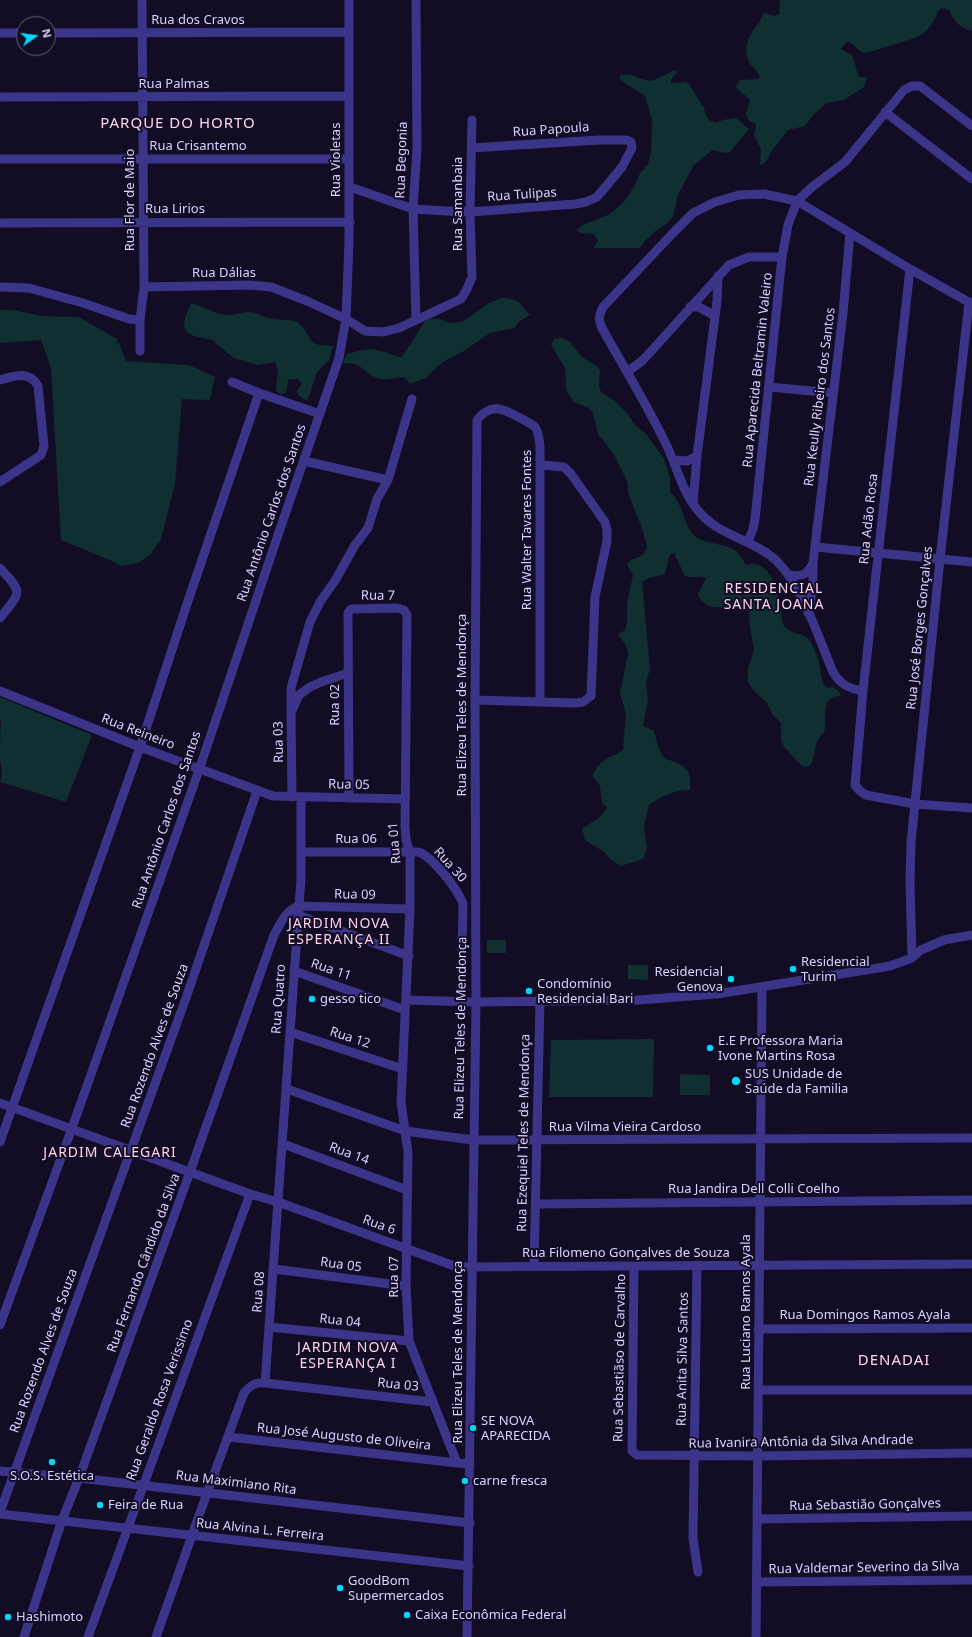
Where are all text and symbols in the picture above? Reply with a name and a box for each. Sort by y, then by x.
street label: Rua dos Cravos [151,12,245,28]
north arrow [16,16,56,56]
text: N [39,27,56,39]
street label: Rua Palmas [139,76,209,92]
district label: PARQUE DO HORTO [100,115,256,133]
street label: Rua Papoula [512,120,590,140]
street label: Rua Begonia [393,121,411,199]
street label: Rua Violetas [328,123,344,197]
street label: Rua Crisantemo [149,138,247,154]
street label: Rua Flor de Maio [122,149,138,251]
street label: Rua Samanbaia [450,157,466,251]
street label: Rua Tulipas [487,185,557,205]
street label: Rua Lirios [145,201,205,217]
street label: Rua Dálias [192,265,256,281]
street label: Rua Aparecida Beltramin Valeiro [740,272,776,468]
street label: Rua Keully Ribeiro dos Santos [801,307,839,487]
street label: Rua Antônio Carlos dos Santos [234,422,310,604]
street label: Rua Walter Tavares Fontes [519,450,535,610]
street label: Rua Adão Rosa [856,473,882,565]
street label: Rua José Borges Gonçalves [904,546,936,710]
district label: RESIDENCIAL SANTA JOANA [724,581,824,614]
street label: Rua 7 [361,588,395,604]
street label: Rua Elizeu Teles de Mendonça [454,614,470,796]
street label: Rua 02 [327,684,343,726]
street label: Rua Reineiro [99,711,177,753]
street label: Rua 03 [271,721,287,763]
street label: Rua Antônio Carlos dos Santos [129,729,205,911]
street label: Rua 05 [328,777,370,793]
street label: Rua 01 [385,822,405,864]
street label: Rua 06 [335,831,377,847]
street label: Rua 30 [430,844,470,886]
street label: Rua 09 [334,887,376,903]
district label: JARDIM NOVA ESPERANÇA II [288,916,390,948]
street label: Rua Elizeu Teles de Mendonça [452,936,470,1120]
place label: Residencial Turim [801,954,870,985]
street label: Rua 11 [309,956,353,984]
street label: Rua Rozendo Alves de Souza [118,962,192,1130]
street label: Rua Quatro [269,964,289,1034]
place label: Residencial Genova [654,964,723,995]
marker: Residencial Turim [788,964,798,974]
marker: Residencial Genova [726,974,736,984]
place label: Condomínio Residencial Bari [537,976,633,1007]
marker: Condomínio Residencial Bari [524,986,534,996]
place label: gesso tico [320,991,381,1007]
marker: gesso tico [307,994,317,1004]
street label: Rua 12 [328,1024,372,1052]
place label: E.E Professora Maria Ivone Martins Rosa [718,1033,843,1064]
street label: Rua Ezequiel Teles de Mendonça [514,1034,534,1232]
marker: E.E Professora Maria Ivone Martins Rosa [705,1043,715,1053]
place label: SUS Unidade de Saúde da Familia [745,1066,848,1097]
marker: SUS Unidade de Saúde da Familia [730,1075,742,1087]
street label: Rua Vilma Vieira Cardoso [549,1119,701,1135]
street label: Rua 14 [327,1140,371,1168]
district label: JARDIM CALEGARI [43,1145,177,1161]
street label: Rua Fernando Cândido da Silva [104,1171,184,1355]
street label: Rua Jandira Dell Colli Coelho [668,1181,840,1197]
street label: Rua 6 [360,1212,398,1238]
street label: Rua Luciano Ramos Ayala [738,1234,754,1390]
street label: Rua Filomeno Gonçalves de Souza [522,1245,730,1261]
street label: Rua 05 [319,1254,363,1276]
street label: Rua 07 [386,1256,402,1298]
street label: Rua Elizeu Teles de Mendonça [450,1261,466,1443]
street label: Rua Rozendo Alves de Souza [7,1267,81,1435]
street label: Rua 08 [250,1271,268,1313]
street label: Rua Sebastiãso de Carvalho [611,1274,629,1442]
street label: Rua Anita Silva Santos [674,1292,692,1426]
street label: Rua Domingos Ramos Ayala [779,1307,951,1323]
street label: Rua 04 [318,1311,362,1331]
street label: Rua Geraldo Rosa Verissimo [123,1317,197,1483]
district label: JARDIM NOVA ESPERANÇA I [297,1340,399,1372]
district label: DENADAI [858,1352,930,1370]
street label: Rua 03 [376,1375,420,1395]
place label: SE NOVA APARECIDA [481,1413,550,1444]
street label: Rua José Augusto de Oliveira [256,1420,432,1454]
marker: SE NOVA APARECIDA [468,1423,478,1433]
street label: Rua Ivanira Antônia da Silva Andrade [688,1432,914,1452]
marker: S.O.S. Estética [47,1457,57,1467]
place label: S.O.S. Estética [10,1468,94,1484]
street label: Rua Maximiano Rita [175,1468,297,1498]
place label: carne fresca [473,1473,547,1489]
marker: carne fresca [460,1476,470,1486]
street label: Rua Sebastião Gonçalves [789,1496,941,1514]
place label: Feira de Rua [108,1497,183,1513]
marker: Feira de Rua [95,1500,105,1510]
street label: Rua Alvina L. Ferreira [195,1516,325,1544]
street label: Rua Valdemar Severino da Silva [768,1559,960,1577]
place label: GoodBom Supermercados [348,1573,444,1604]
marker: GoodBom Supermercados [335,1583,345,1593]
place label: Caixa Econômica Federal [415,1607,566,1623]
place label: Hashimoto [16,1609,83,1625]
marker: Caixa Econômica Federal [402,1610,412,1620]
marker: Hashimoto [3,1612,13,1622]

